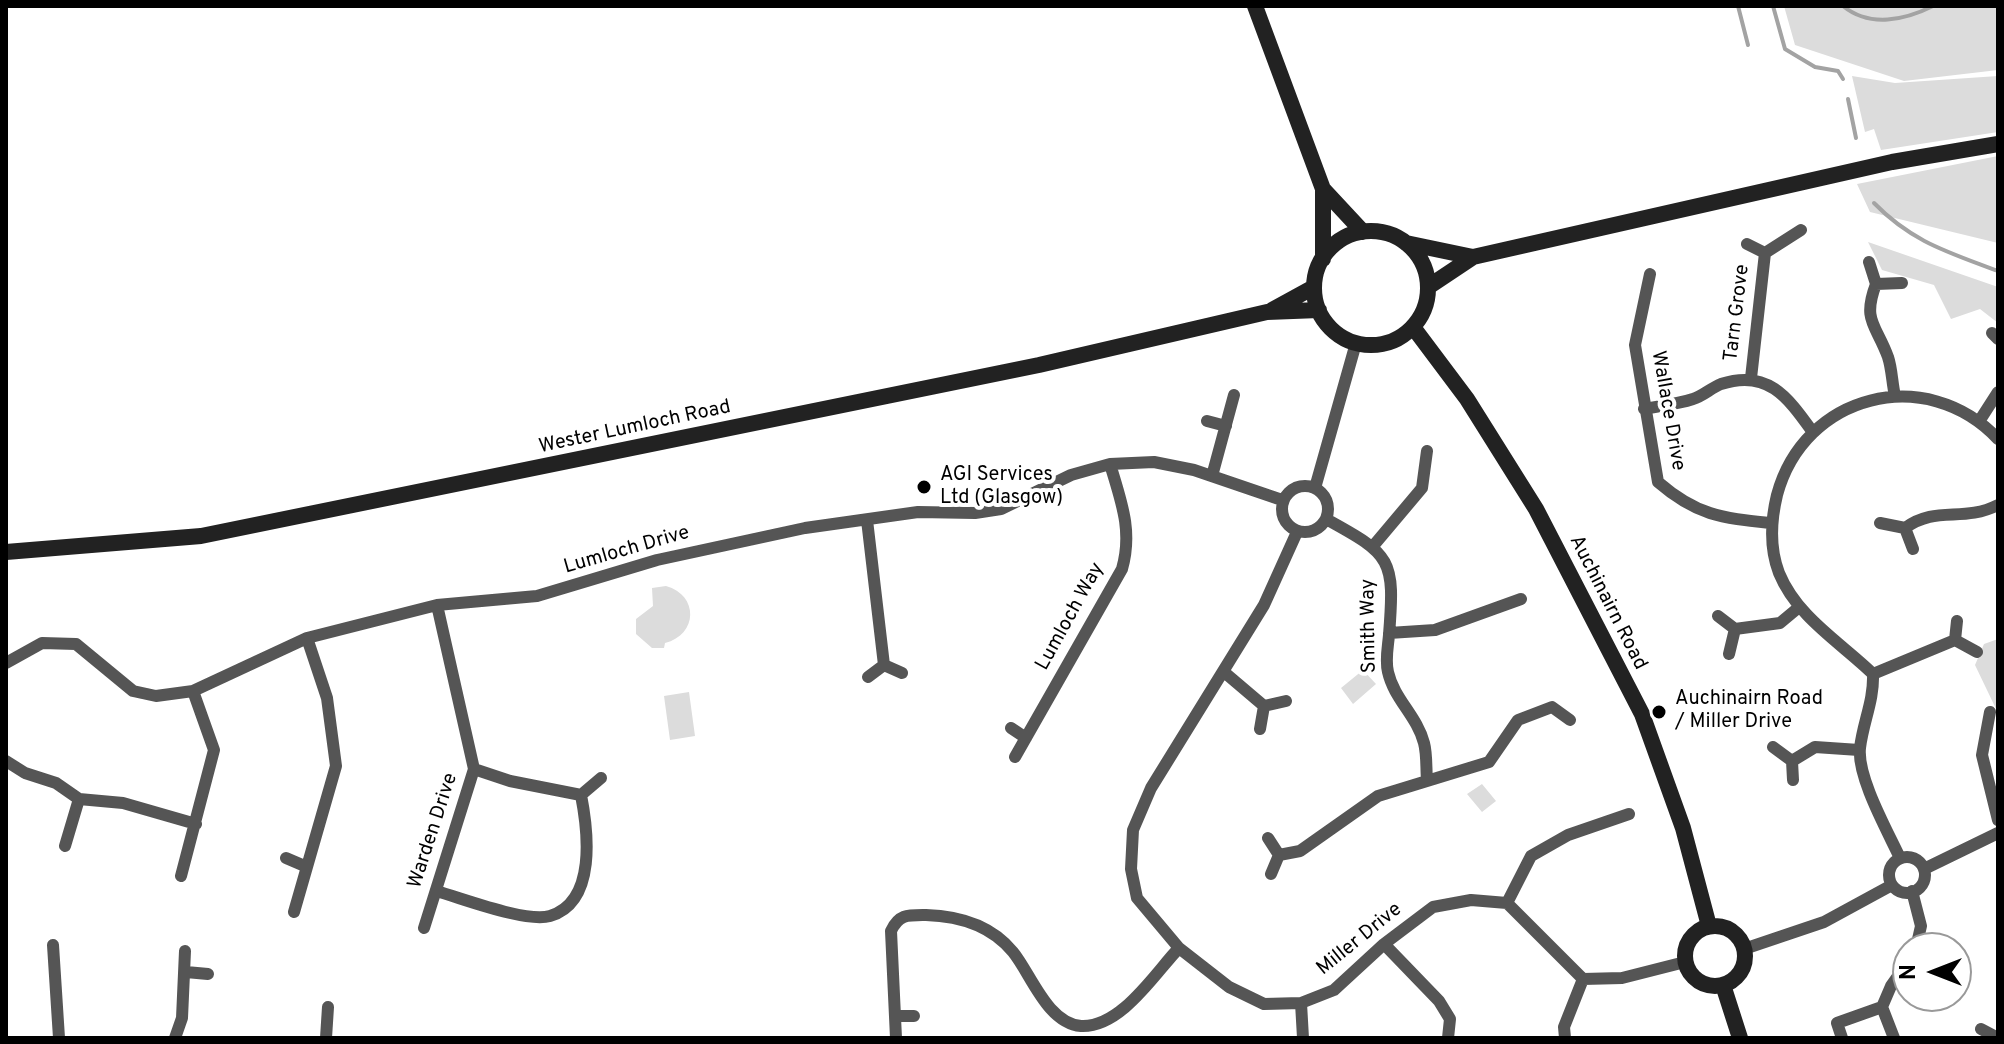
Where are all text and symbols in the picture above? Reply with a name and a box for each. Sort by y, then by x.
street label: Tarn Grove [1720,263,1756,363]
street label: Wallace Drive [1645,349,1689,473]
street label: Wester Lumloch Road [537,396,733,460]
place label: AGI Services Ltd (Glasgow) [940,464,1063,511]
marker: AGI Services Ltd (Glasgow) [915,478,933,496]
street label: Lumloch Drive [561,522,693,580]
street label: Auchinairn Road [1563,532,1651,674]
street label: Lumloch Way [1032,559,1110,675]
street label: Smith Way [1357,579,1383,673]
place label: Auchinairn Road / Miller Drive [1675,688,1823,735]
marker: Auchinairn Road / Miller Drive [1650,703,1668,721]
street label: Warden Drive [404,770,464,892]
street label: Miller Drive [1313,898,1407,982]
north arrow [1892,932,1972,1012]
text: N [1896,964,1923,980]

